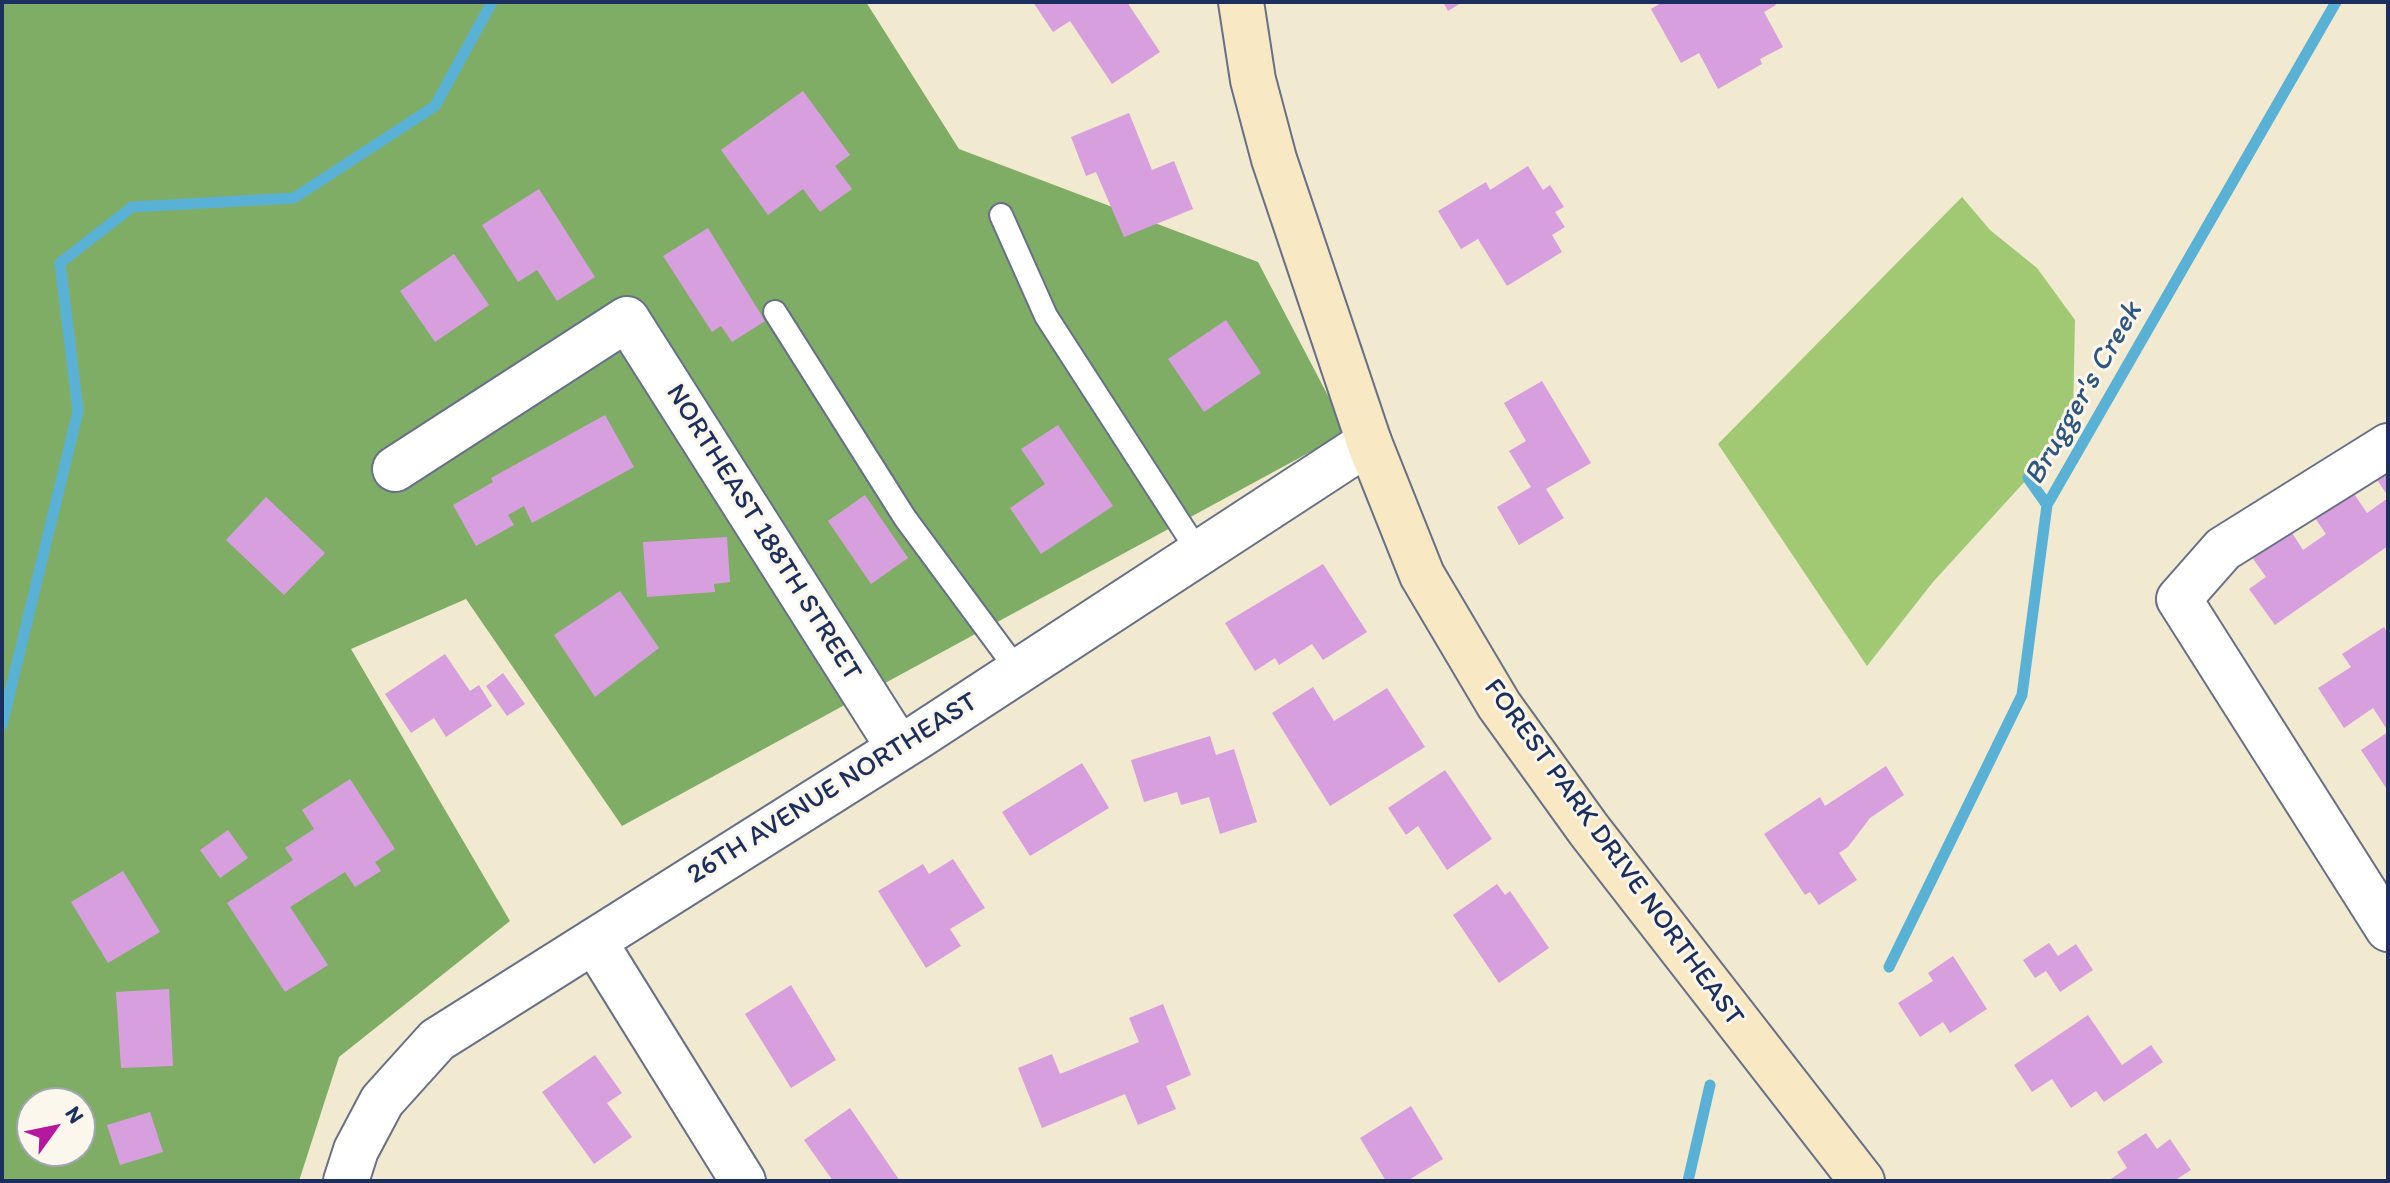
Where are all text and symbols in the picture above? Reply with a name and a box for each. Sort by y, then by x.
water label: Brugger's Creek [2017,296,2151,492]
street label: NORTHEAST 188TH STREET [658,378,868,688]
street label: FOREST PARK DRIVE NORTHEAST [1476,673,1750,1033]
street label: 26TH AVENUE NORTHEAST [682,686,984,892]
north arrow [16,1087,96,1167]
text: N [59,1101,90,1128]

